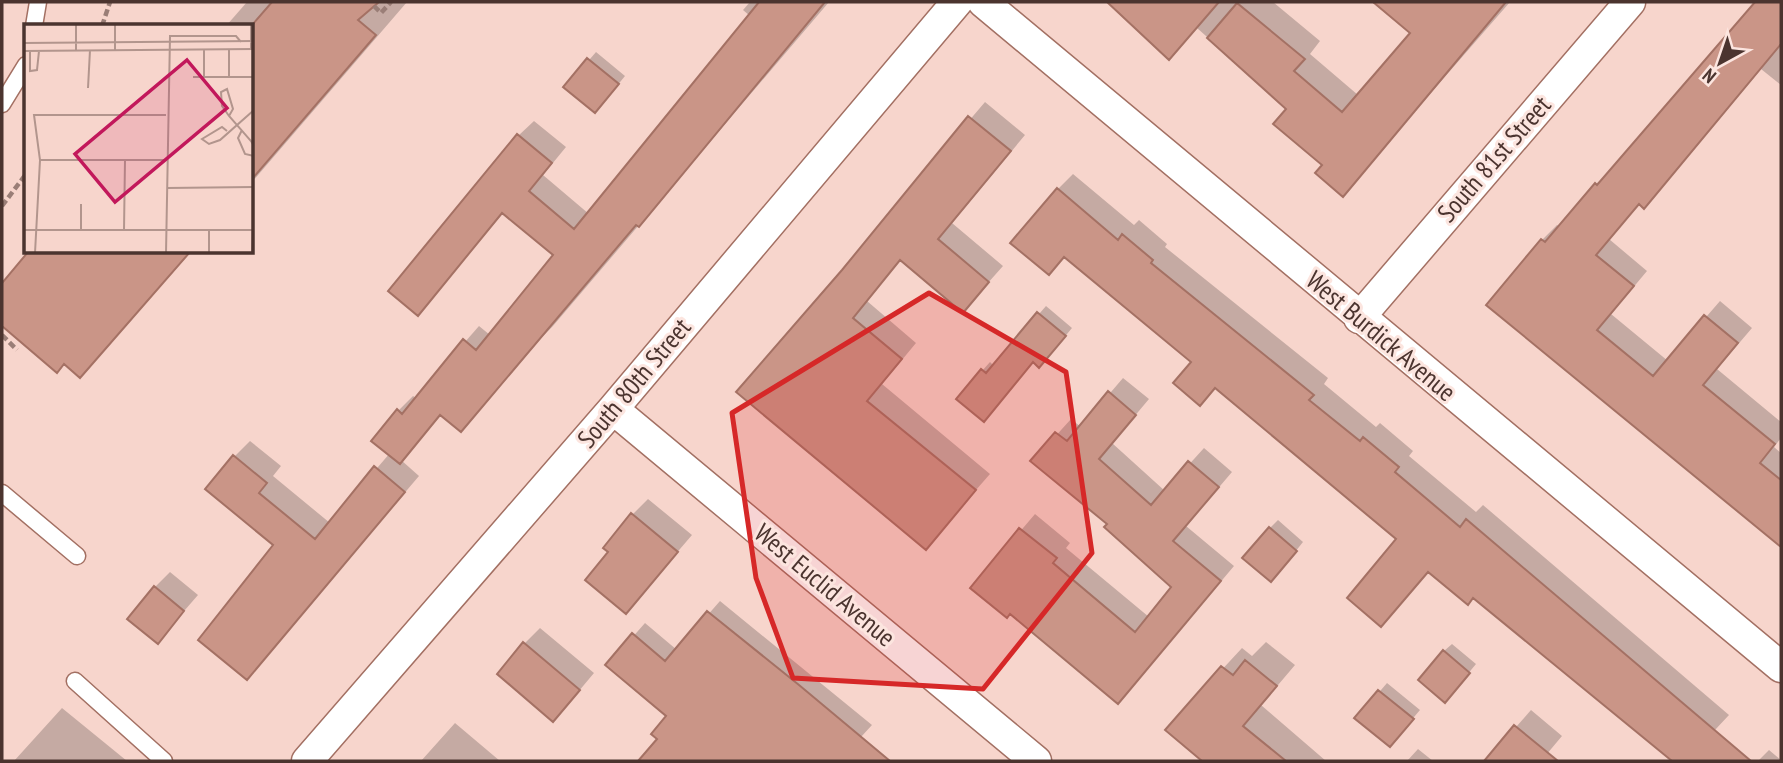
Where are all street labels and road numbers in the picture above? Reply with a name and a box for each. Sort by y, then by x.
street label: South 81st Street [1430,89,1557,229]
street label: West Burdick Avenue [1300,263,1463,408]
street label: South 80th Street [570,311,697,454]
street label: West Euclid Avenue [748,516,903,653]

